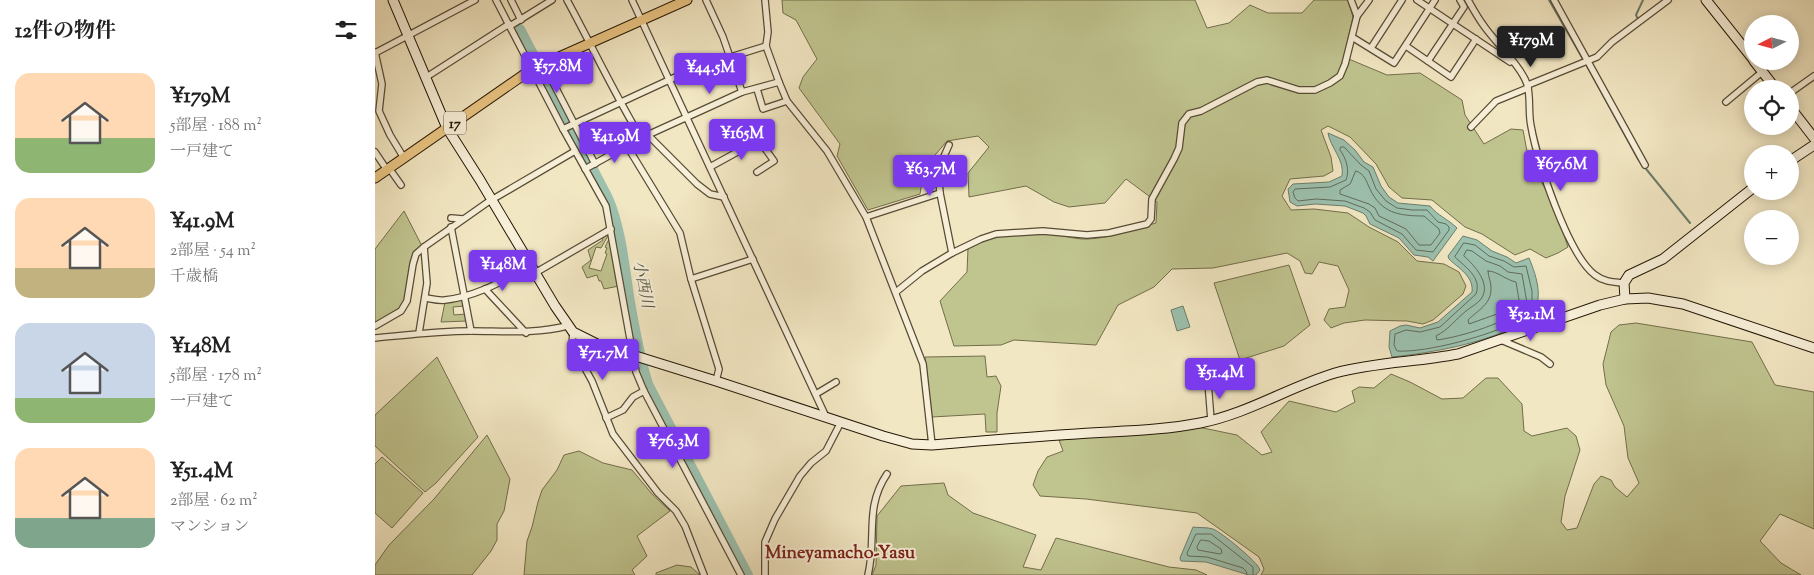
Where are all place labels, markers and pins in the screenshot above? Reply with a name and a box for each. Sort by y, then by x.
pin: ¥179M [1496,26,1566,68]
pin: ¥57.8M [516,52,598,94]
pin: ¥44.5M [669,52,751,95]
pin: ¥165M [707,119,777,161]
pin: ¥41.9M [574,121,656,164]
pin: ¥67.6M [1520,150,1602,192]
pin: ¥63.7M [889,154,971,197]
pin: ¥148M [468,250,538,292]
pin: ¥52.1M [1490,300,1572,342]
pin: ¥71.7M [562,338,644,381]
pin: ¥51.4M [1179,358,1261,400]
pin: ¥76.3M [632,426,714,469]

